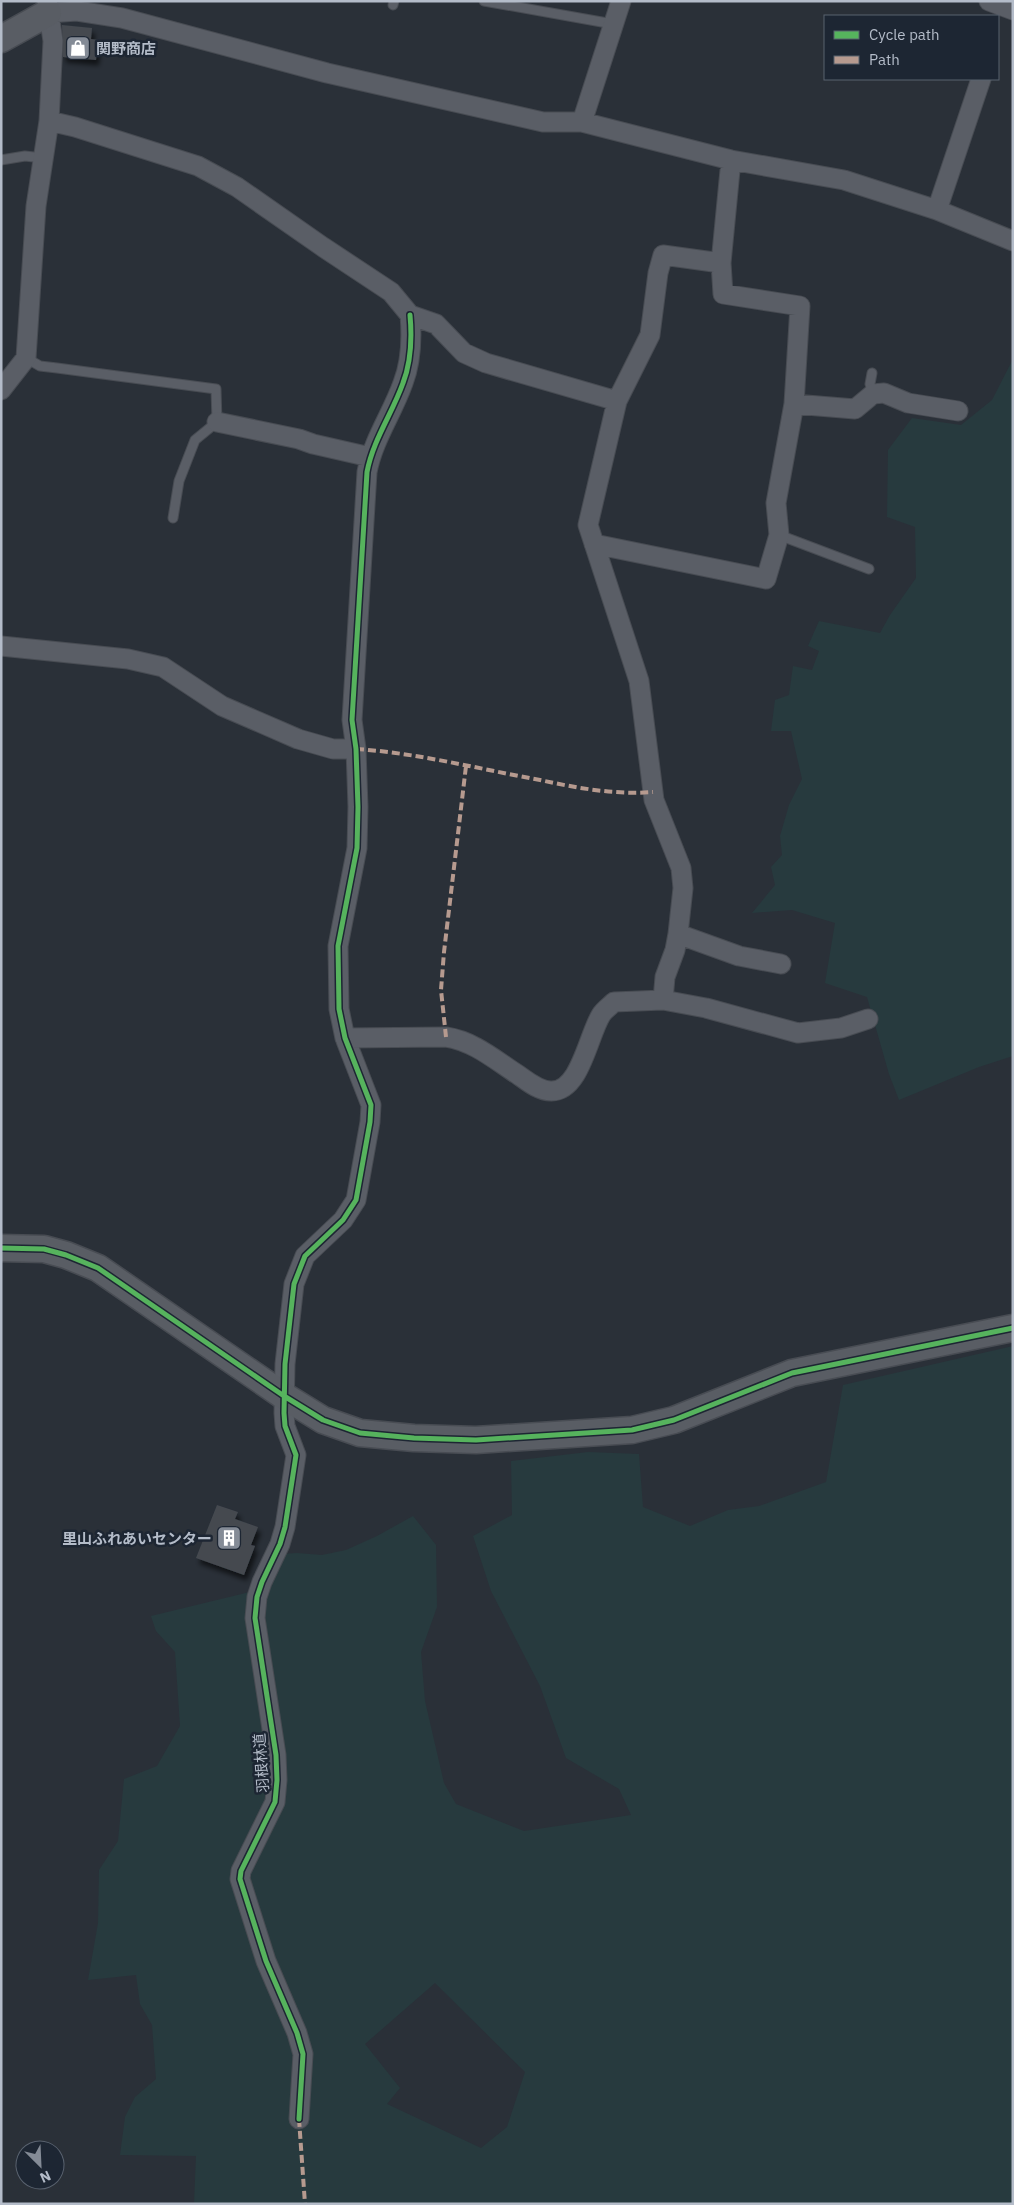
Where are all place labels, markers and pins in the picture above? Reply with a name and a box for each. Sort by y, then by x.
shop icon: 関野商店 [65,35,91,61]
place label: 関野商店 [96,39,156,58]
building icon: 里山ふれあいセンター [216,1525,242,1551]
place label: 里山ふれあいセンター [62,1529,212,1548]

